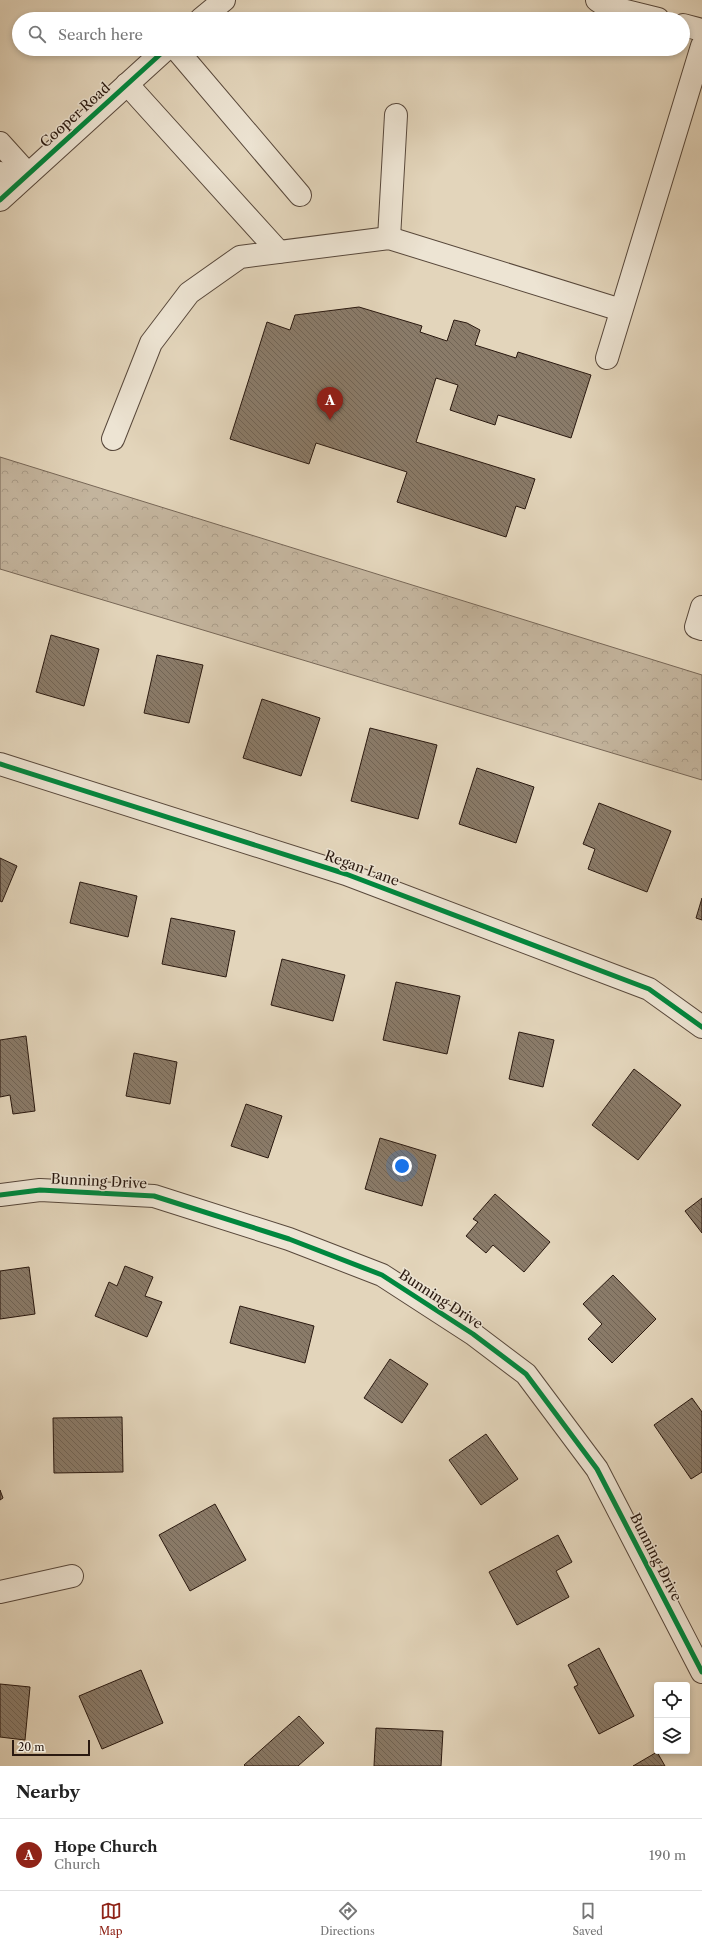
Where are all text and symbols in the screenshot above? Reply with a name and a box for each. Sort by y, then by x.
search box [12,12,690,56]
icon: search [26,23,48,45]
text: Search here [58,25,143,44]
street label: Cooper Road [36,78,114,151]
pin: A [317,387,343,420]
street label: Regan Lane [322,846,402,890]
your location [392,1156,412,1176]
street label: Bunning Drive [50,1169,148,1193]
street label: Bunning Drive [396,1265,486,1333]
street label: Bunning Drive [626,1510,686,1604]
map controls [654,1682,690,1754]
button: locate [654,1682,690,1718]
button: layers [654,1718,690,1754]
scale bar [12,1738,90,1757]
text: 20 m [18,1740,44,1754]
text: Nearby [16,1782,80,1802]
text: Hope Church [54,1837,158,1856]
text: A [24,1847,34,1863]
text: 190 m [649,1847,686,1863]
text: Church [54,1856,100,1872]
tab: Map [99,1900,123,1938]
tab: Directions [320,1900,375,1938]
tab: Saved [573,1900,603,1938]

